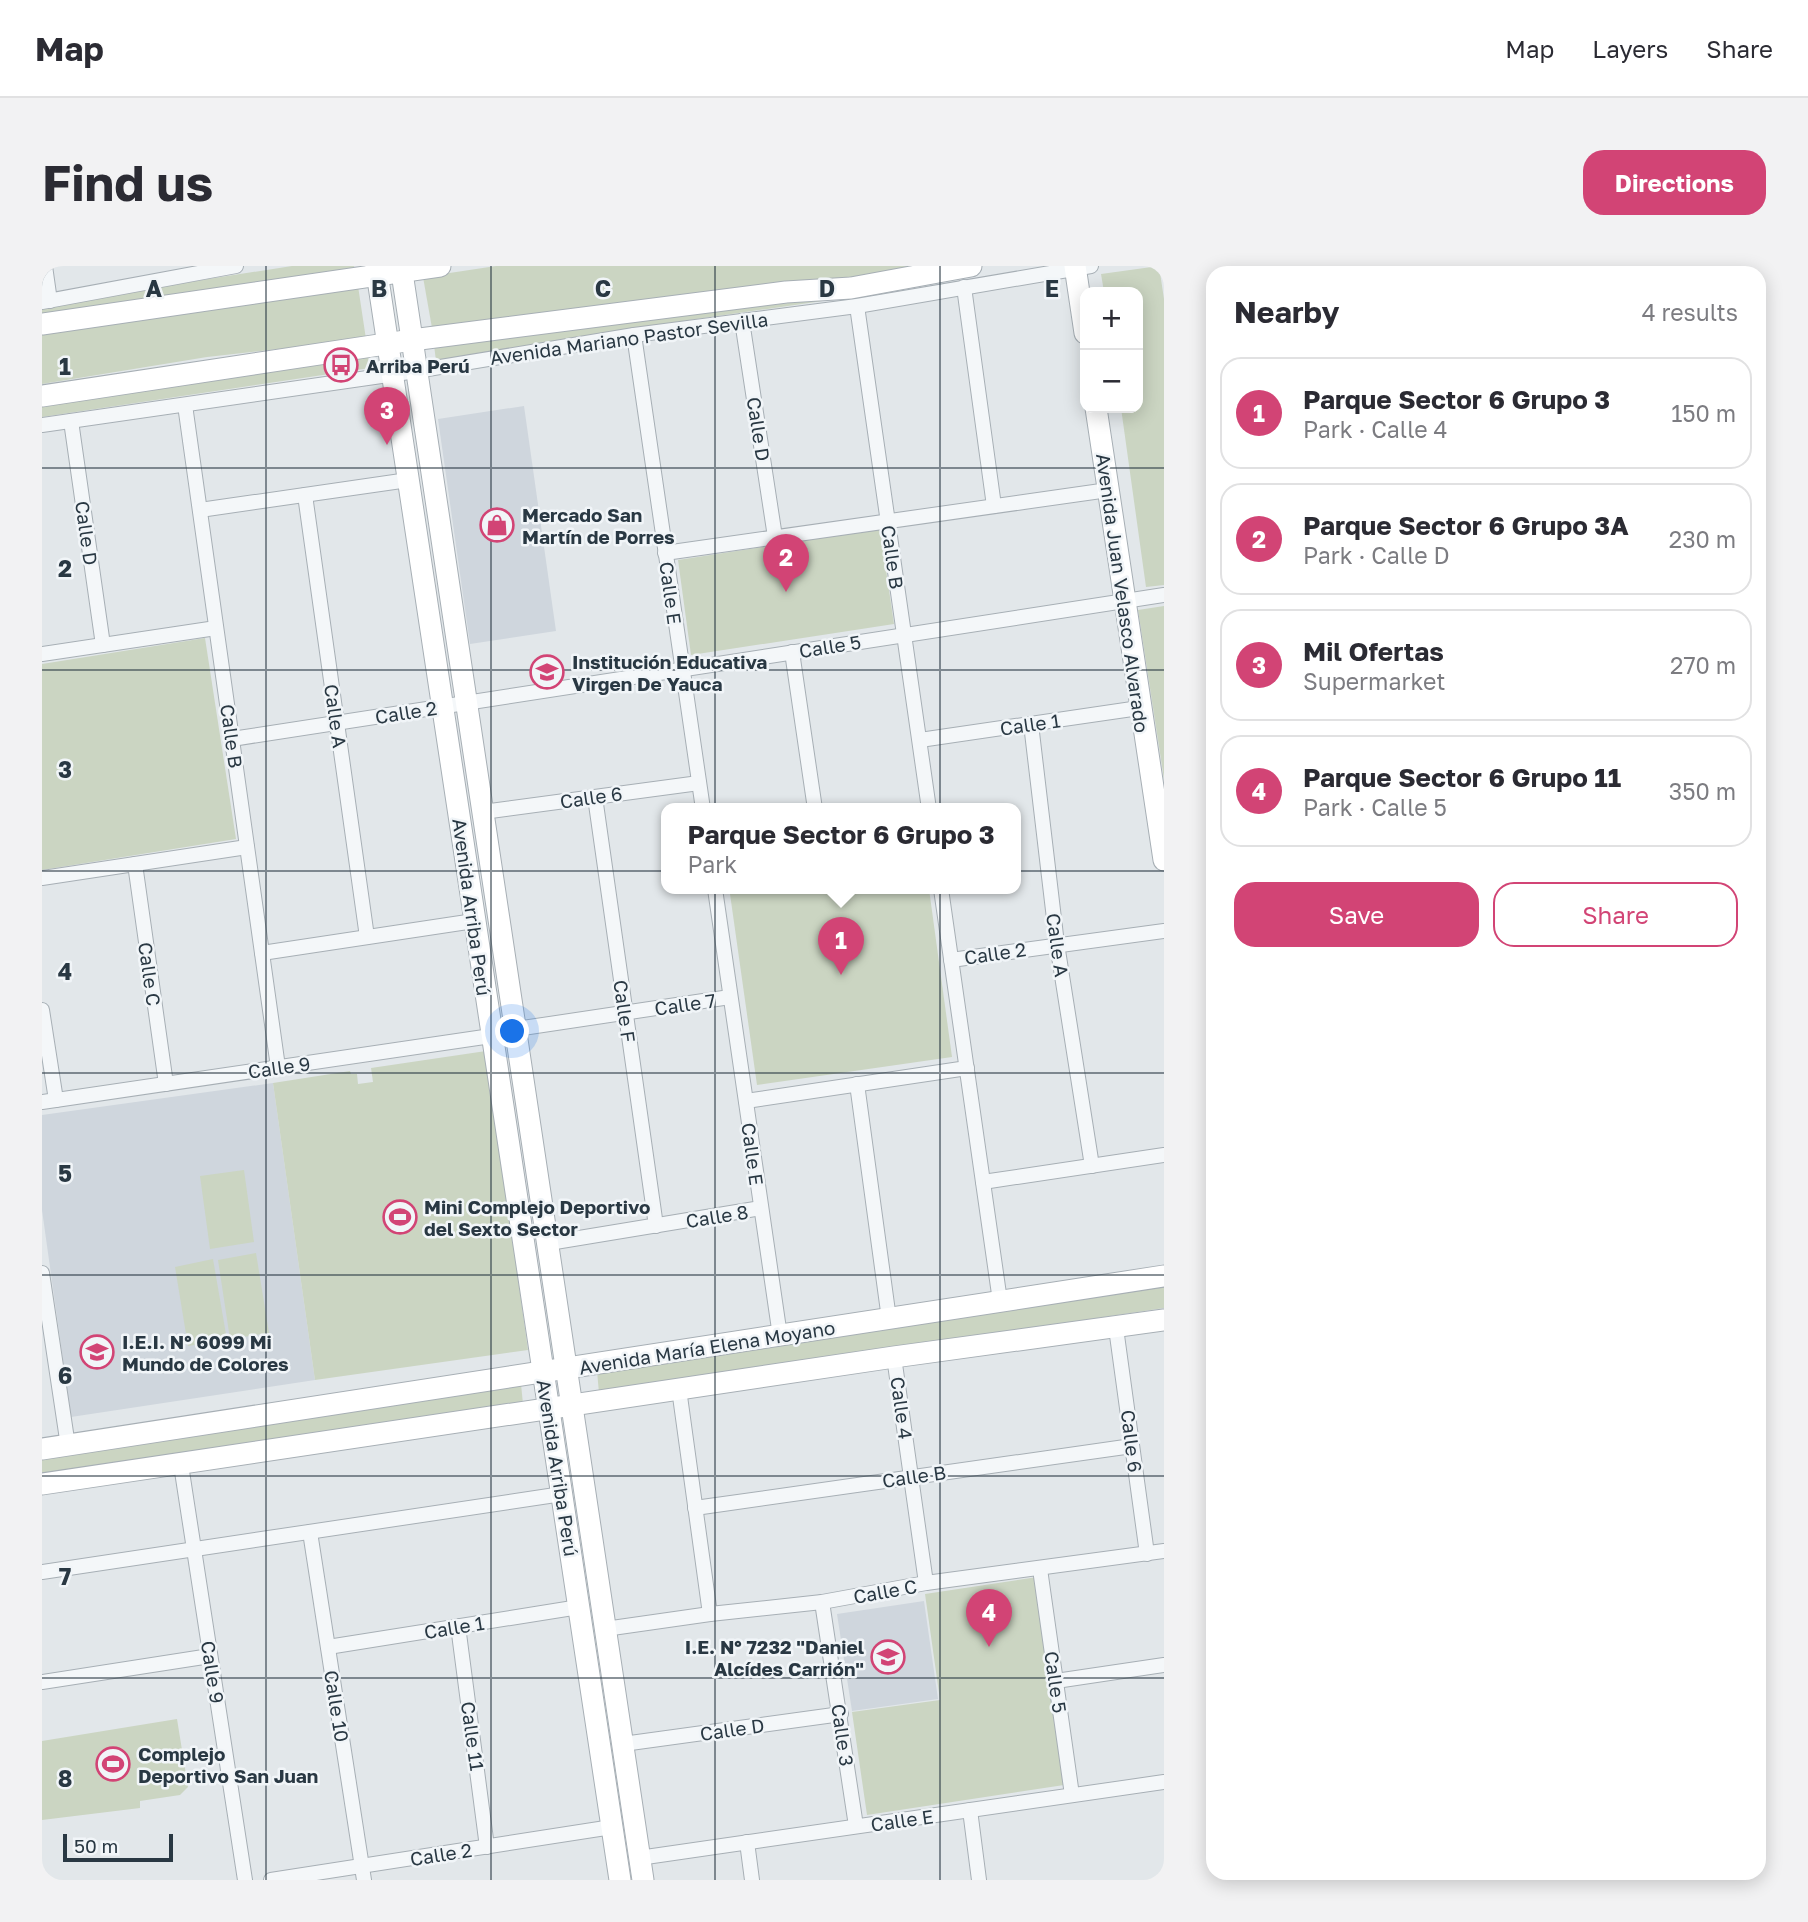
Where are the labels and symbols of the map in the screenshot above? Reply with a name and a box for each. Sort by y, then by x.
text: A [146,274,163,302]
text: B [371,274,387,302]
text: C [595,274,611,302]
text: D [819,274,835,302]
text: E [1045,274,1059,302]
street label: Avenida Mariano Pastor Sevilla [488,307,770,369]
bus stop icon: Arriba Perú [322,346,360,384]
text: 1 [59,352,71,380]
place label: Arriba Perú [366,354,469,377]
pin: 3 [364,387,410,445]
street label: Calle D [743,395,775,463]
street label: Avenida Juan Velasco Alvarado [1092,452,1154,734]
street label: Calle D [71,499,103,567]
place label: Mercado San Martín de Porres [522,503,675,548]
shop icon: Mercado San Martín de Porres [478,506,516,544]
street label: Calle B [877,524,909,590]
pin: 2 [763,534,809,592]
text: 2 [58,554,72,582]
street label: Calle E [655,560,687,626]
street label: Calle 5 [797,630,863,662]
place label: Institución Educativa Virgen De Yauca [572,650,767,695]
school or university icon: Institución Educativa Virgen De Yauca [528,653,566,691]
street label: Calle A [320,683,352,750]
street label: Calle 2 [373,696,439,728]
street label: Calle B [216,703,248,769]
street label: Calle 1 [998,708,1062,740]
text: 3 [58,755,72,783]
street label: Calle 6 [558,781,624,813]
street label: Avenida Arriba Perú [448,817,496,997]
street label: Calle A [1042,912,1074,979]
pin: 1 [818,917,864,975]
street label: Calle 2 [962,937,1028,969]
street label: Calle C [134,941,166,1007]
text: 4 [58,957,72,985]
street label: Calle F [609,978,641,1044]
street label: Calle 7 [653,988,717,1020]
your location [495,1014,529,1048]
street label: Calle 9 [246,1051,312,1083]
street label: Calle E [737,1121,769,1187]
text: 5 [58,1159,72,1187]
place label: Mini Complejo Deportivo del Sexto Sector [424,1195,651,1240]
sports icon: Mini Complejo Deportivo del Sexto Sector [381,1198,419,1236]
street label: Calle 8 [684,1200,750,1232]
street label: Avenida María Elena Moyano [577,1315,837,1379]
place label: I.E.I. N° 6099 Mi Mundo de Colores [122,1330,289,1375]
school or university icon: I.E.I. N° 6099 Mi Mundo de Colores [78,1333,116,1371]
text: 6 [58,1361,72,1389]
street label: Calle 4 [886,1375,918,1441]
street label: Avenida Arriba Perú [533,1378,583,1558]
street label: Calle 6 [1117,1408,1147,1474]
street label: Calle B [881,1460,947,1492]
text: 7 [59,1562,71,1590]
street label: Calle C [851,1574,919,1608]
pin: 4 [966,1589,1012,1647]
street label: Calle 1 [422,1611,486,1643]
place label: I.E. N° 7232 "Daniel Alcídes Carrión" [685,1635,864,1680]
school or university icon: I.E. N° 7232 "Daniel Alcídes Carrión" [869,1638,907,1676]
street label: Calle 9 [197,1639,229,1705]
street label: Calle 5 [1040,1649,1072,1715]
street label: Calle 10 [320,1668,354,1744]
street label: Calle 11 [457,1700,489,1772]
street label: Calle 3 [827,1702,859,1768]
street label: Calle D [698,1713,766,1745]
place label: Complejo Deportivo San Juan [138,1742,318,1787]
sports icon: Complejo Deportivo San Juan [94,1745,132,1783]
text: 8 [58,1764,72,1792]
street label: Calle E [869,1804,935,1836]
scale bar [63,1831,173,1863]
street label: Calle 2 [408,1838,474,1870]

